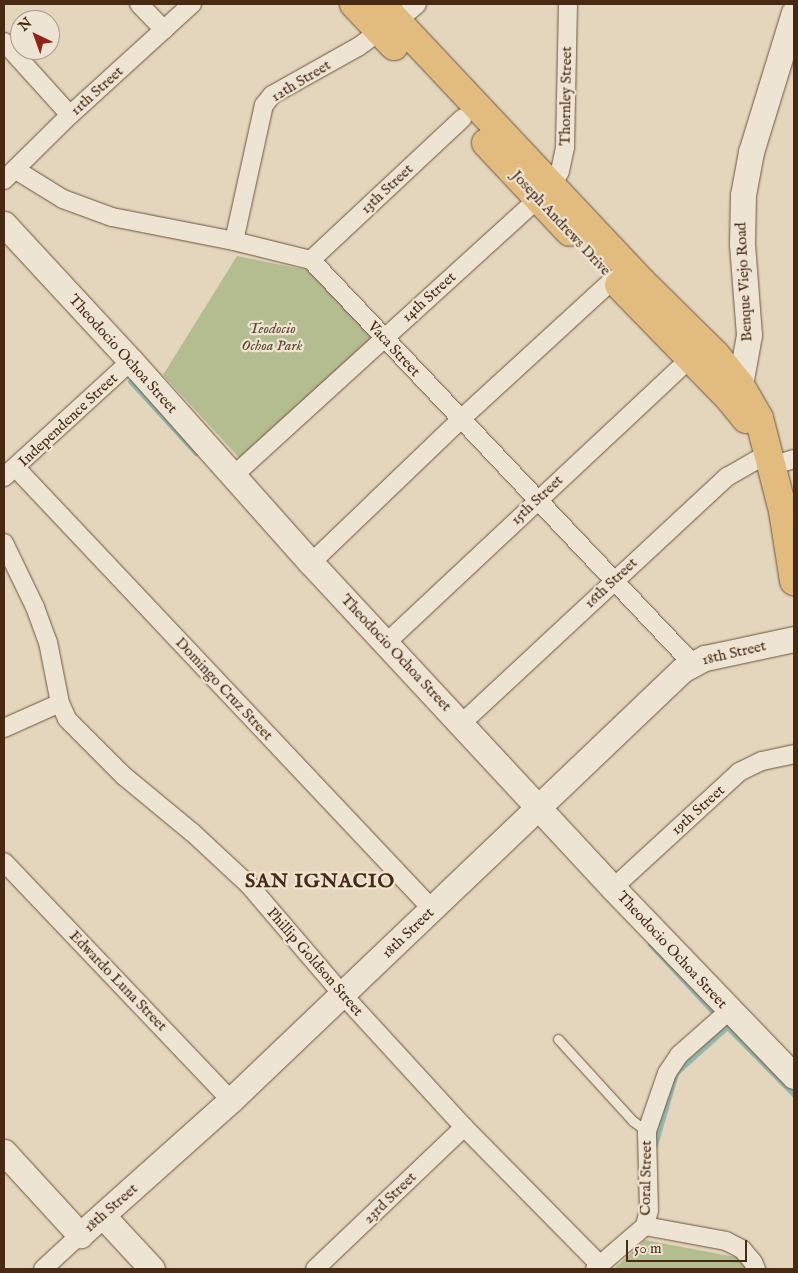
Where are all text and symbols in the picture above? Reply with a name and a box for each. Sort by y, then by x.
north arrow [10,10,60,60]
text: N [15,14,36,35]
street label: Thornley Street [556,46,576,146]
street label: 12th Street [268,56,334,106]
street label: 11th Street [67,63,127,119]
street label: 13th Street [357,160,417,218]
street label: Joseph Andrews Drive [508,167,614,279]
street label: Benque Viejo Road [732,222,756,342]
street label: 14th Street [398,268,460,326]
street label: Theodocio Ochoa Street [65,291,181,417]
street label: Vaca Street [364,318,424,380]
park label: Teodocio Ochoa Park [242,319,302,354]
street label: Independence Street [15,369,121,471]
street label: 15th Street [507,471,567,529]
street label: 16th Street [581,554,641,612]
street label: Theodocio Ochoa Street [337,591,455,715]
street label: Domingo Cruz Street [172,634,276,744]
street label: 18th Street [700,637,768,669]
street label: 19th Street [668,781,728,839]
district label: SAN IGNACIO [244,869,396,893]
street label: Theodocio Ochoa Street [613,888,731,1012]
street label: Phillip Goldson Street [263,904,367,1020]
street label: 18th Street [378,904,438,962]
street label: Edwardo Luna Street [65,927,171,1035]
street label: Coral Street [636,1140,656,1216]
street label: 23rd Street [360,1168,420,1228]
street label: 18th Street [81,1180,141,1236]
scale bar [628,1230,749,1262]
text: 50 m [634,1239,662,1258]

